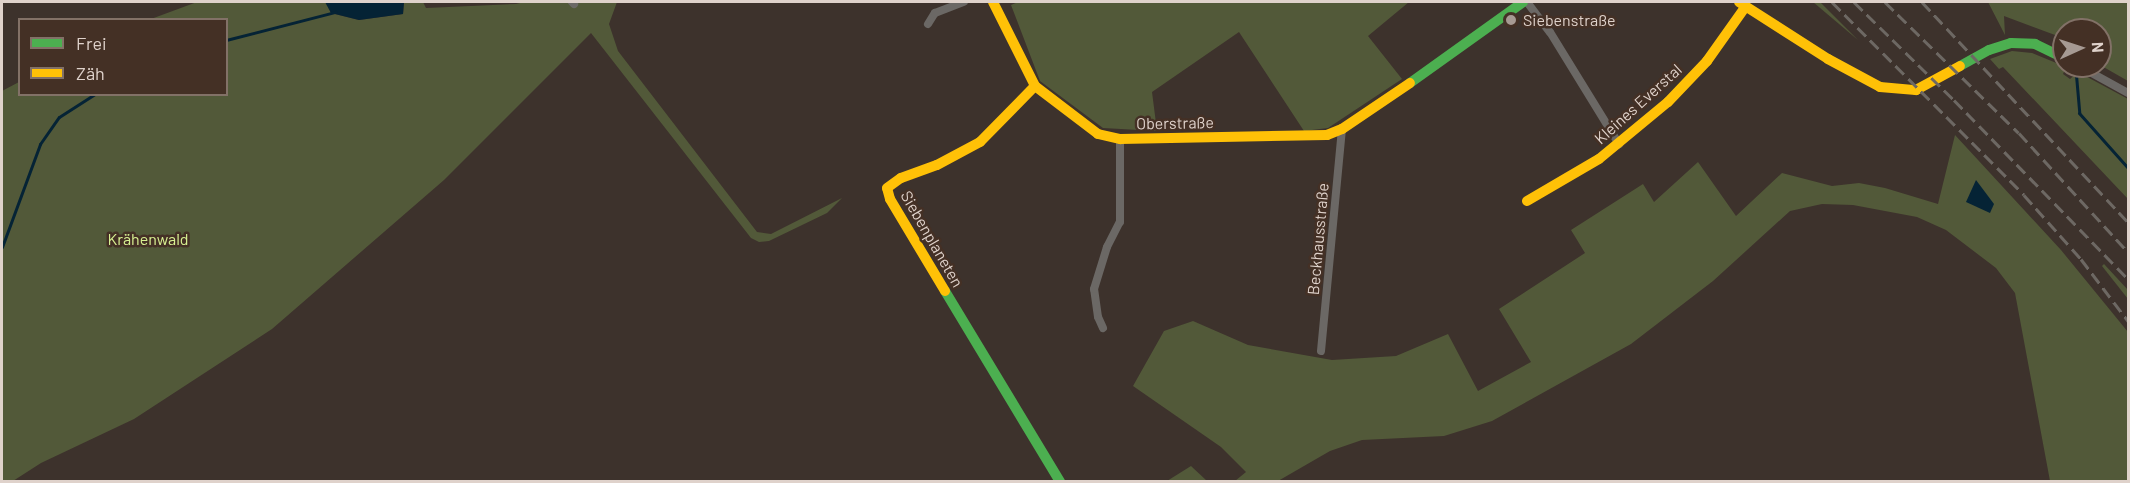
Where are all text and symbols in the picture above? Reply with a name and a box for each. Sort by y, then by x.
place label: Siebenstraße [1523,10,1616,30]
marker: Siebenstraße [1504,13,1518,27]
legend [18,18,228,96]
north arrow [2052,18,2112,78]
text: Frei [76,32,107,54]
text: N [2089,41,2108,53]
street label: Kleines Everstal [1591,60,1685,148]
text: Zäh [76,62,105,84]
street label: Oberstraße [1136,113,1214,133]
street label: Beckhausstraße [1304,182,1332,296]
street label: Siebenplaneten [897,187,967,291]
park label: Krähenwald [107,229,189,249]

